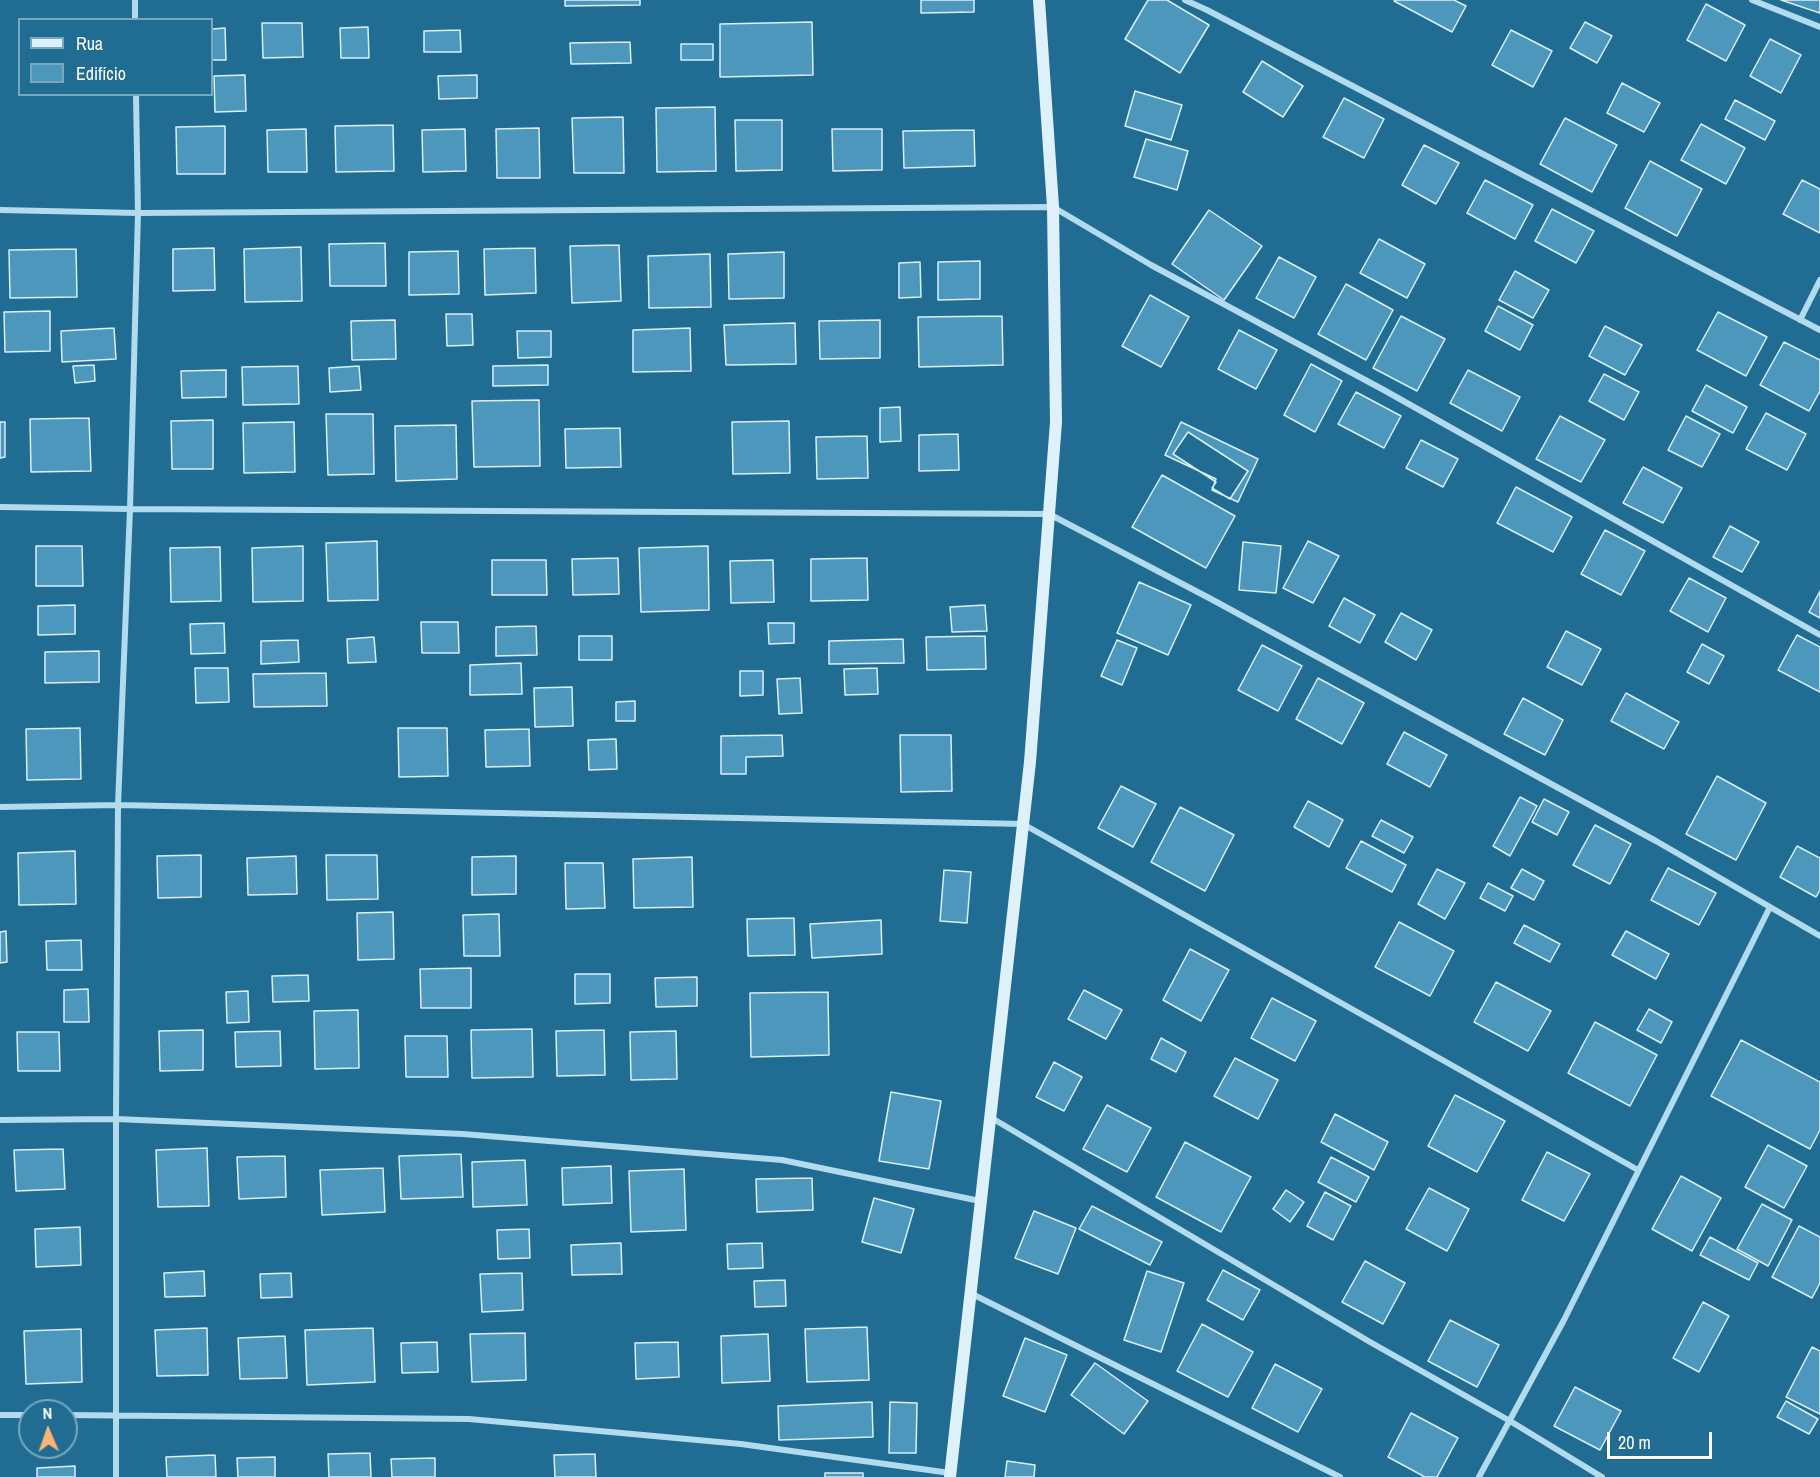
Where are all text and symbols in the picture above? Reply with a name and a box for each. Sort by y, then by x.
legend [18,18,213,96]
text: Rua [76,31,103,56]
text: Edifício [76,61,126,86]
north arrow [18,1399,78,1459]
text: N [42,1402,53,1424]
scale bar [1610,1420,1715,1458]
text: 20 m [1618,1430,1651,1455]

